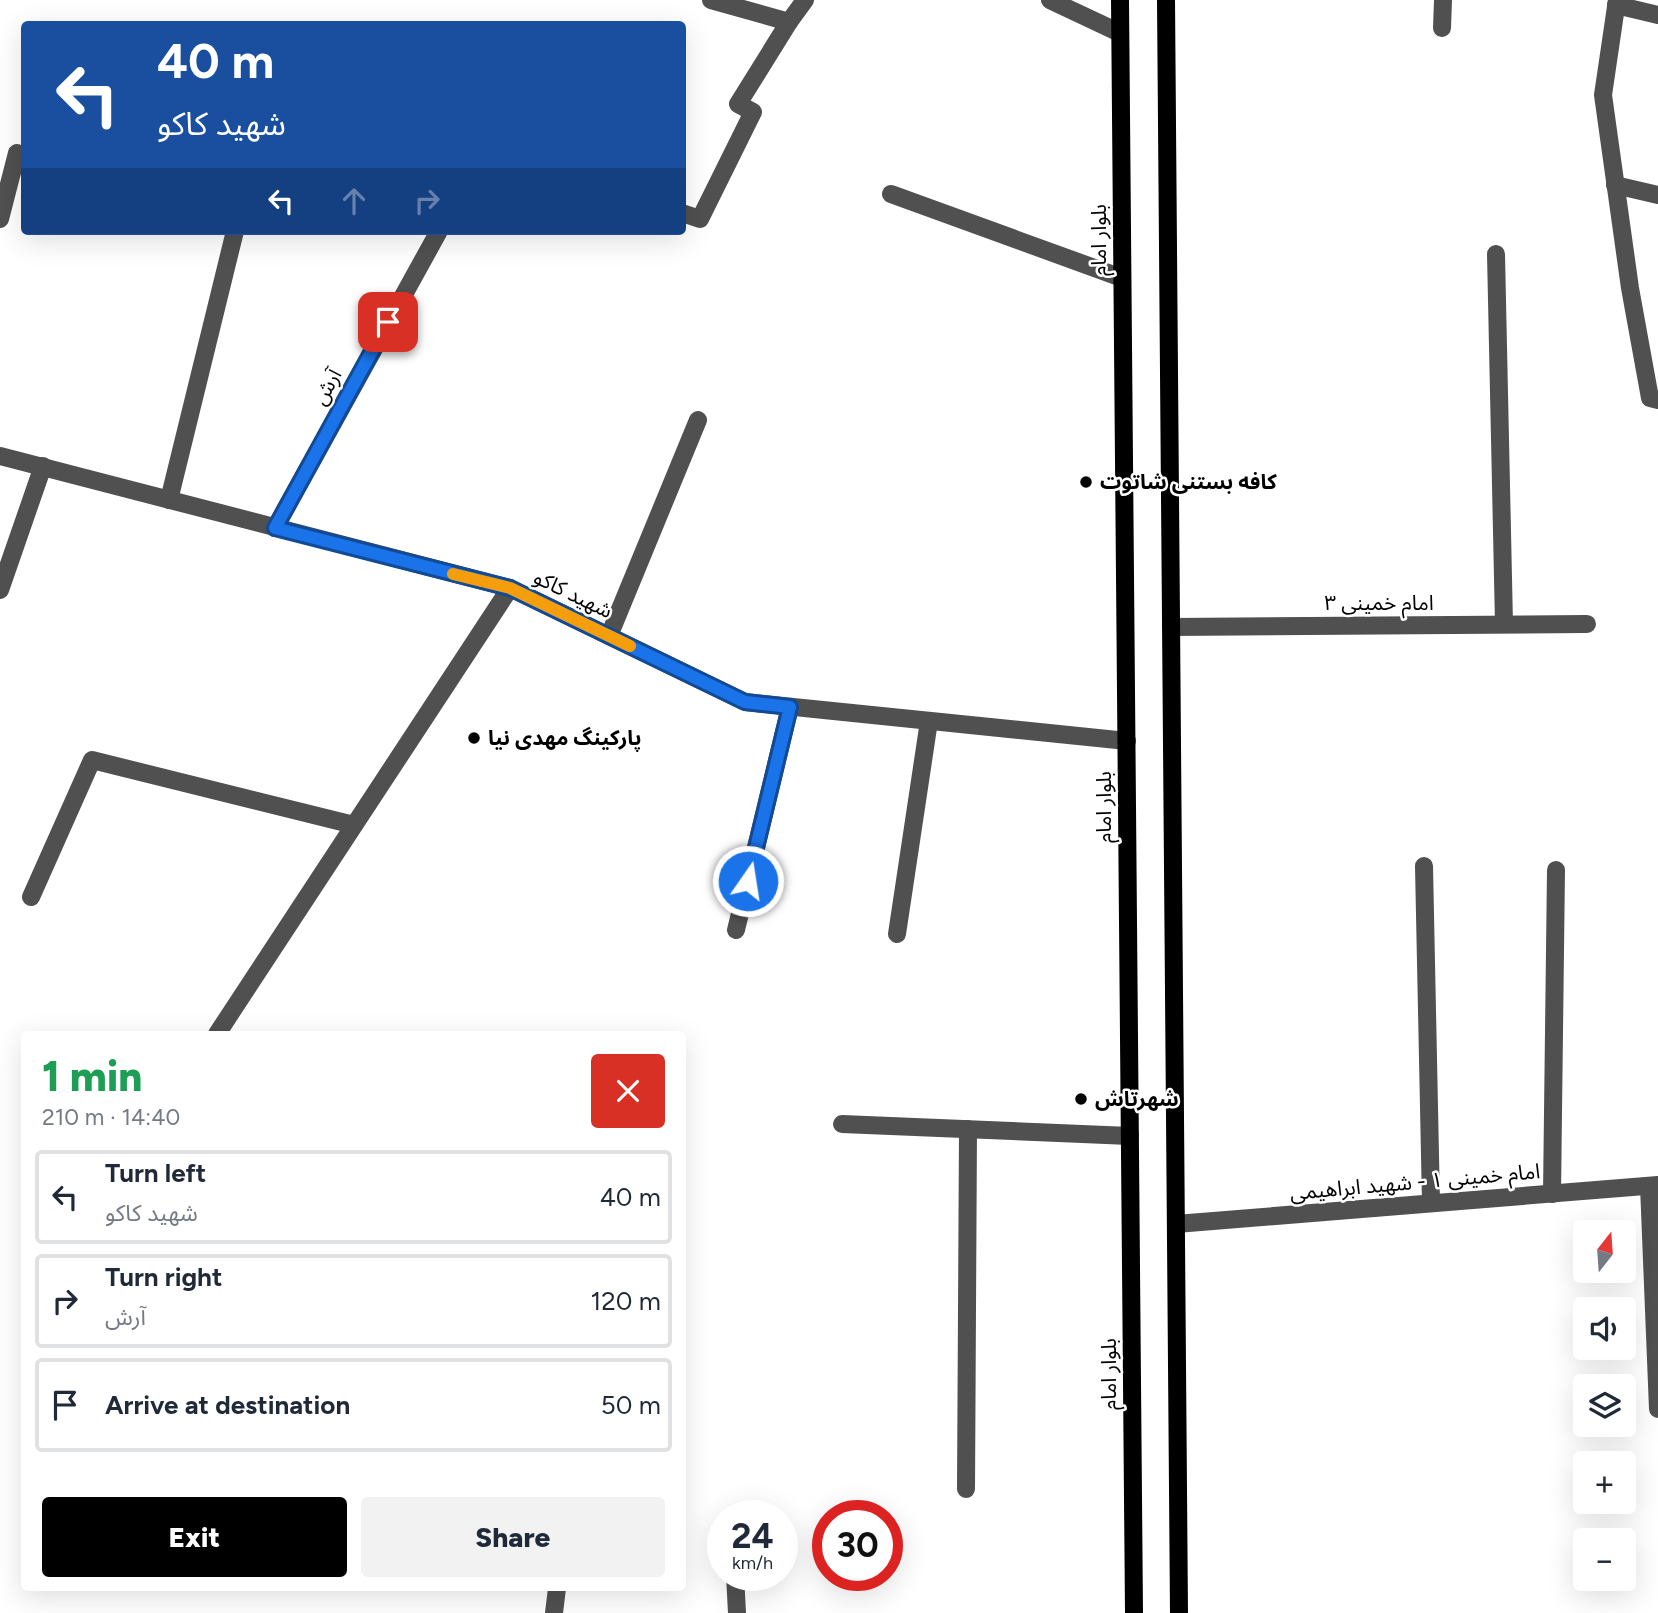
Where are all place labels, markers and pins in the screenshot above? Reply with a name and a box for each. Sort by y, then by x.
pin [358,292,418,352]
place label: کافه بستنی شاتوت [1100,469,1277,494]
marker: کافه بستنی شاتوت [1078,474,1094,490]
place label: پارکینگ مهدی نیا [488,725,642,752]
marker: پارکینگ مهدی نیا [466,730,482,746]
place label: شهرتاش [1095,1086,1179,1111]
marker: شهرتاش [1073,1091,1089,1107]

